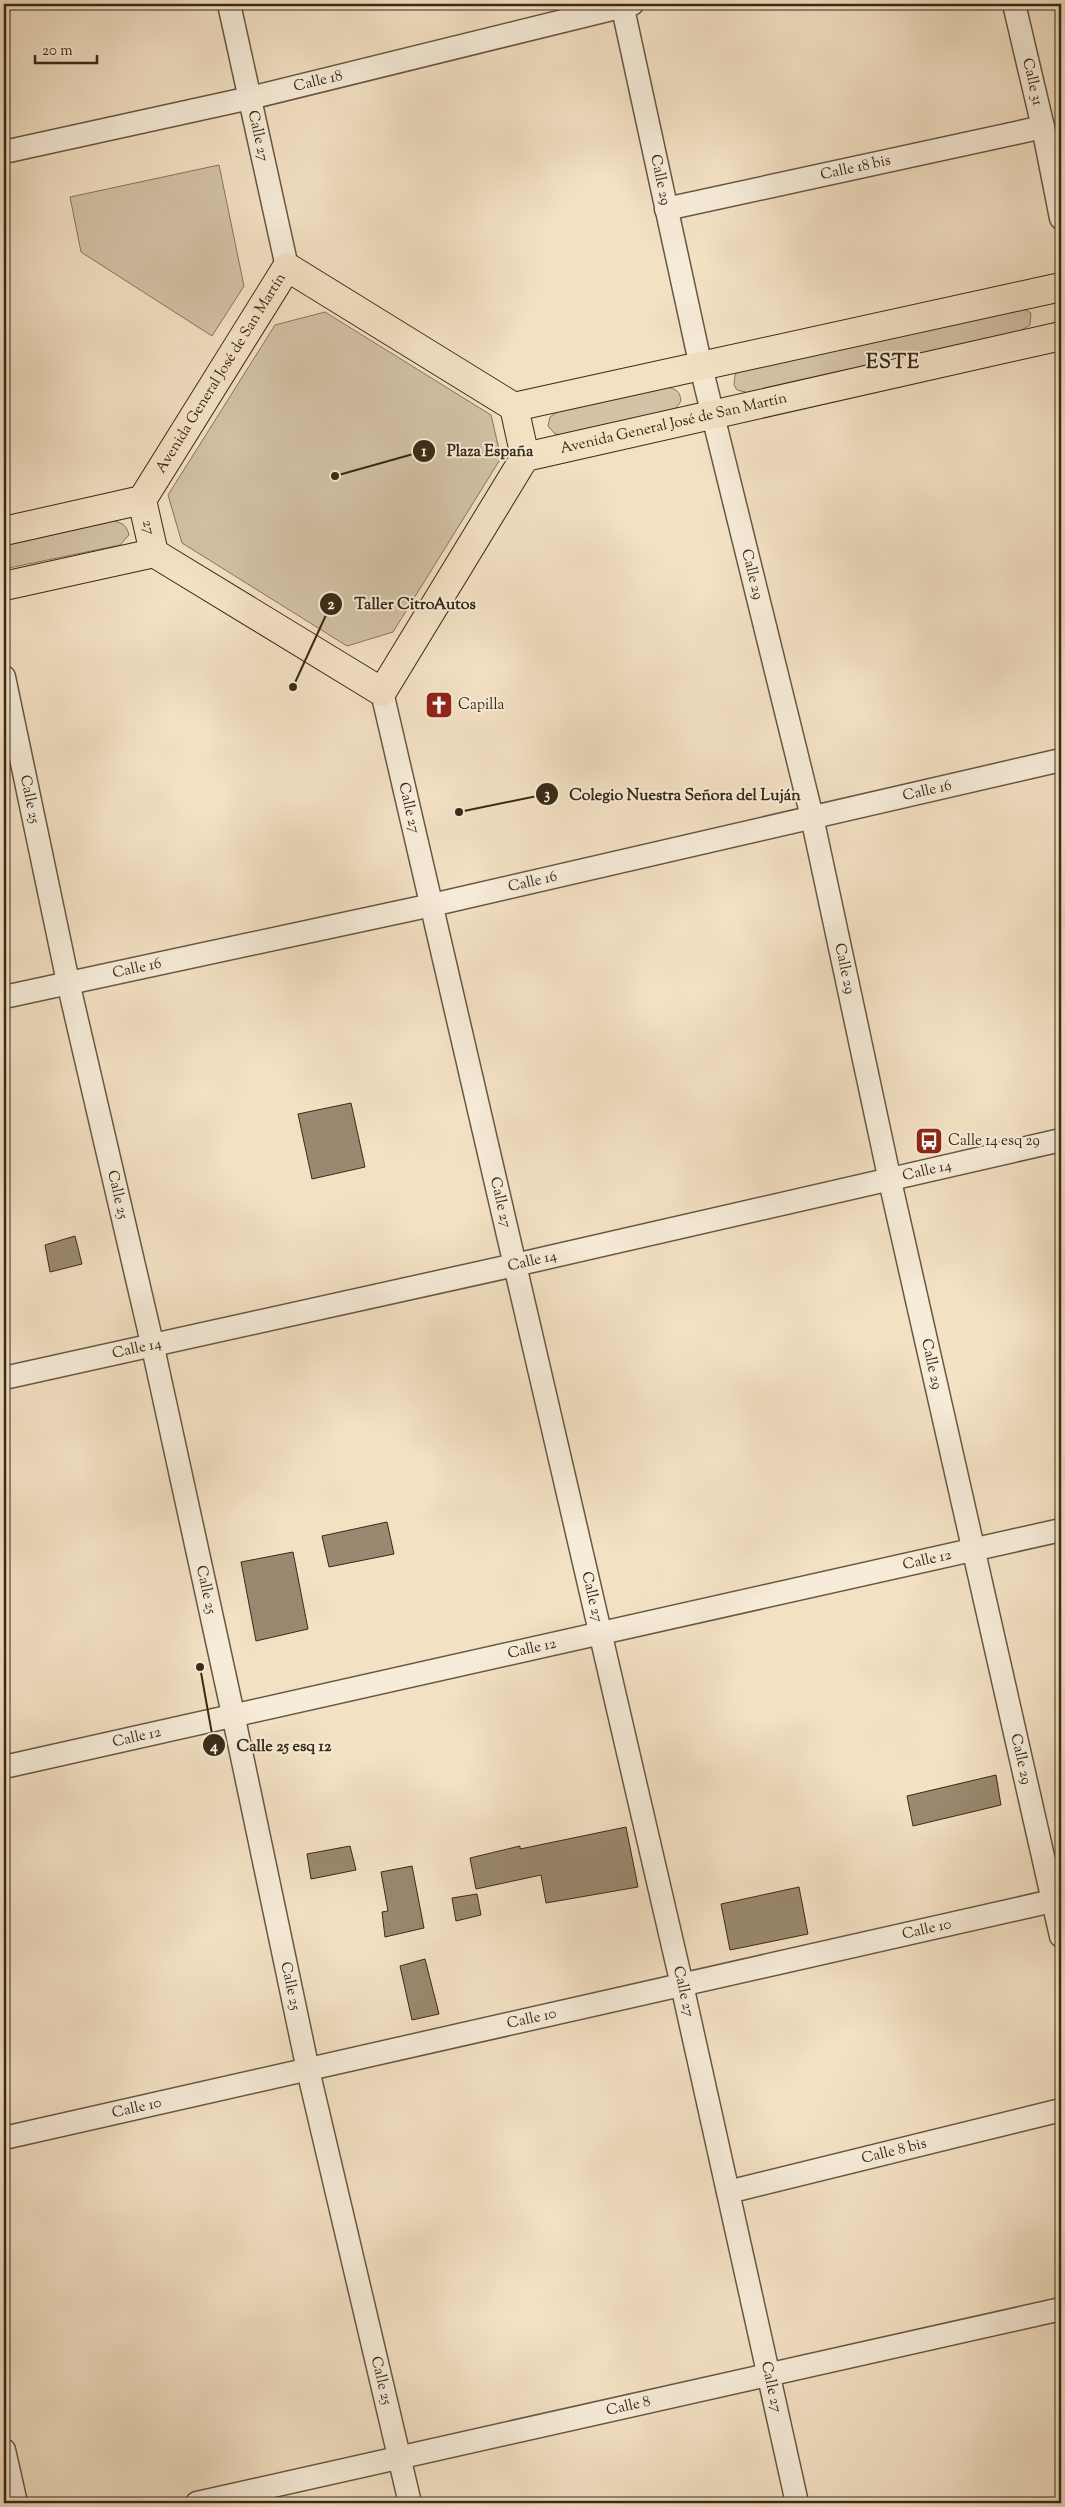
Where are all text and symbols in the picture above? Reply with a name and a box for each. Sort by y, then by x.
scale bar [35,32,98,64]
text: 20 m [42,41,73,62]
street label: Calle 31 [1017,56,1048,108]
street label: Calle 18 [291,65,345,97]
street label: Calle 27 [242,108,274,164]
street label: Calle 18 bis [818,150,893,186]
street label: Calle 29 [645,152,676,207]
street label: Avenida General José de San Martín [151,269,291,477]
district label: ESTE [866,349,920,378]
street label: Avenida General José de San Martín [558,388,789,459]
callout: Plaza España [412,435,543,466]
text: Plaza España [447,441,534,464]
text: 1 [421,442,427,463]
street label: 27 [136,518,160,537]
street label: Calle 29 [736,547,769,602]
callout: Taller CitroAutos [319,588,485,619]
text: Taller CitroAutos [354,594,476,617]
text: 2 [327,595,335,616]
church icon: Capilla [424,690,454,720]
place label: Capilla [458,695,505,716]
street label: Calle 25 [14,773,45,826]
street label: Calle 16 [901,775,954,807]
callout: Colegio Nuestra Señora del Luján [534,778,810,809]
street label: Calle 27 [393,780,425,836]
text: 3 [544,785,550,806]
text: Colegio Nuestra Señora del Luján [569,785,801,808]
street label: Calle 16 [506,866,559,898]
street label: Calle 29 [829,941,860,996]
street label: Calle 16 [110,953,164,984]
bus stop icon: Calle 14 esq 29 [914,1126,944,1156]
place label: Calle 14 esq 29 [948,1131,1040,1152]
street label: Calle 14 [900,1155,954,1186]
street label: Calle 25 [102,1168,133,1221]
street label: Calle 27 [484,1175,517,1231]
street label: Calle 14 [506,1245,559,1277]
street label: Calle 14 [110,1333,164,1364]
street label: Calle 29 [916,1337,947,1392]
street label: Calle 12 [901,1544,953,1576]
street label: Calle 25 [190,1564,221,1616]
street label: Calle 27 [576,1569,608,1625]
street label: Calle 12 [505,1633,558,1664]
street label: Calle 12 [110,1722,163,1753]
callout: Calle 25 esq 12 [202,1730,342,1761]
street label: Calle 29 [1005,1732,1037,1787]
text: Calle 25 esq 12 [236,1736,332,1759]
text: 4 [209,1737,218,1758]
street label: Calle 10 [900,1914,954,1945]
street label: Calle 25 [275,1960,306,2012]
street label: Calle 27 [667,1964,699,2020]
street label: Calle 10 [505,2003,559,2034]
street label: Calle 10 [110,2092,163,2124]
street label: Calle 8 bis [859,2133,929,2169]
street label: Calle 25 [365,2354,397,2407]
street label: Calle 27 [755,2359,787,2415]
street label: Calle 8 [604,2391,652,2421]

